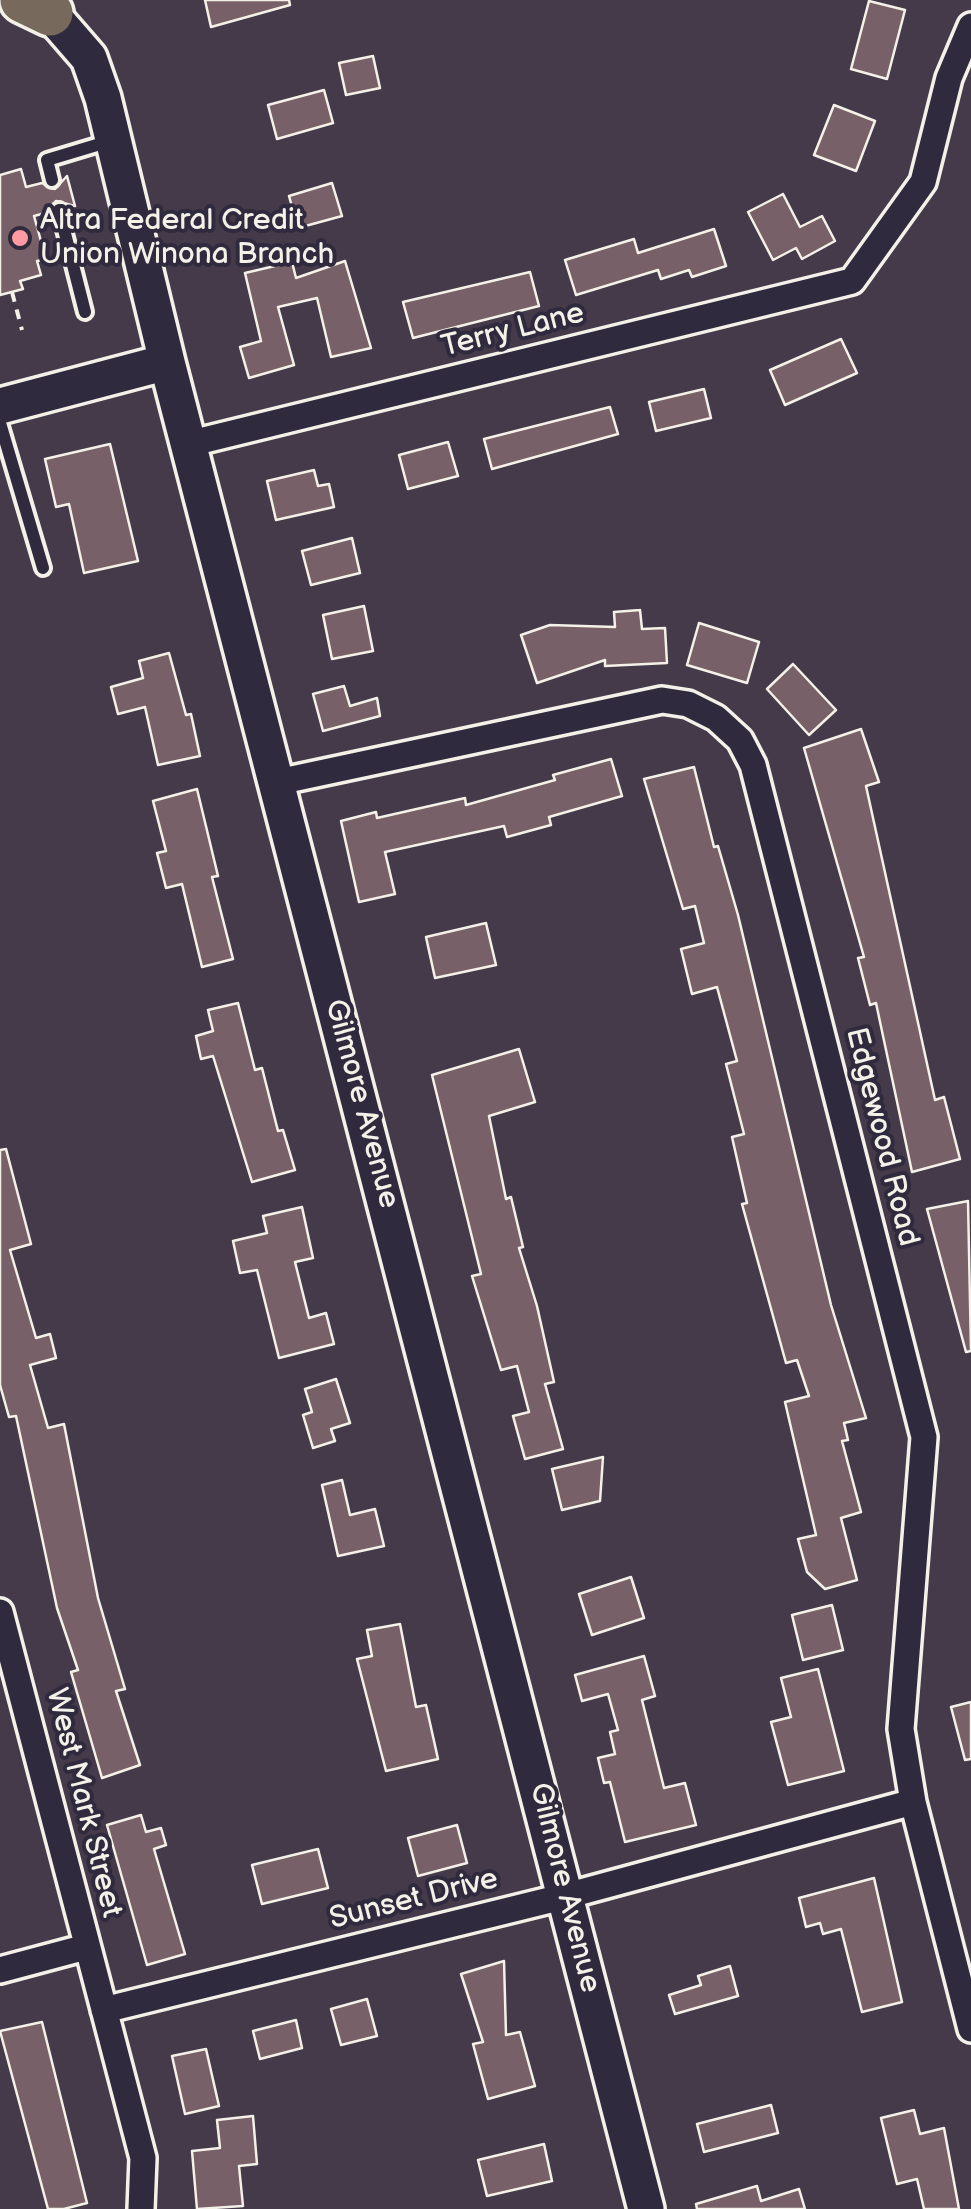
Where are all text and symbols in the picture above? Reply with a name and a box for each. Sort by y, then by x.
place label: Altra Federal Credit Union Winona Branch [40,203,334,274]
marker: Altra Federal Credit Union Winona Branch [9,227,31,249]
street label: Terry Lane [438,296,588,366]
street label: Gilmore Avenue [316,996,406,1212]
street label: Edgewood Road [836,1024,926,1250]
street label: West Mark Street [37,1685,129,1921]
street label: Gilmore Avenue [521,1779,607,1997]
street label: Sunset Drive [326,1862,502,1938]

